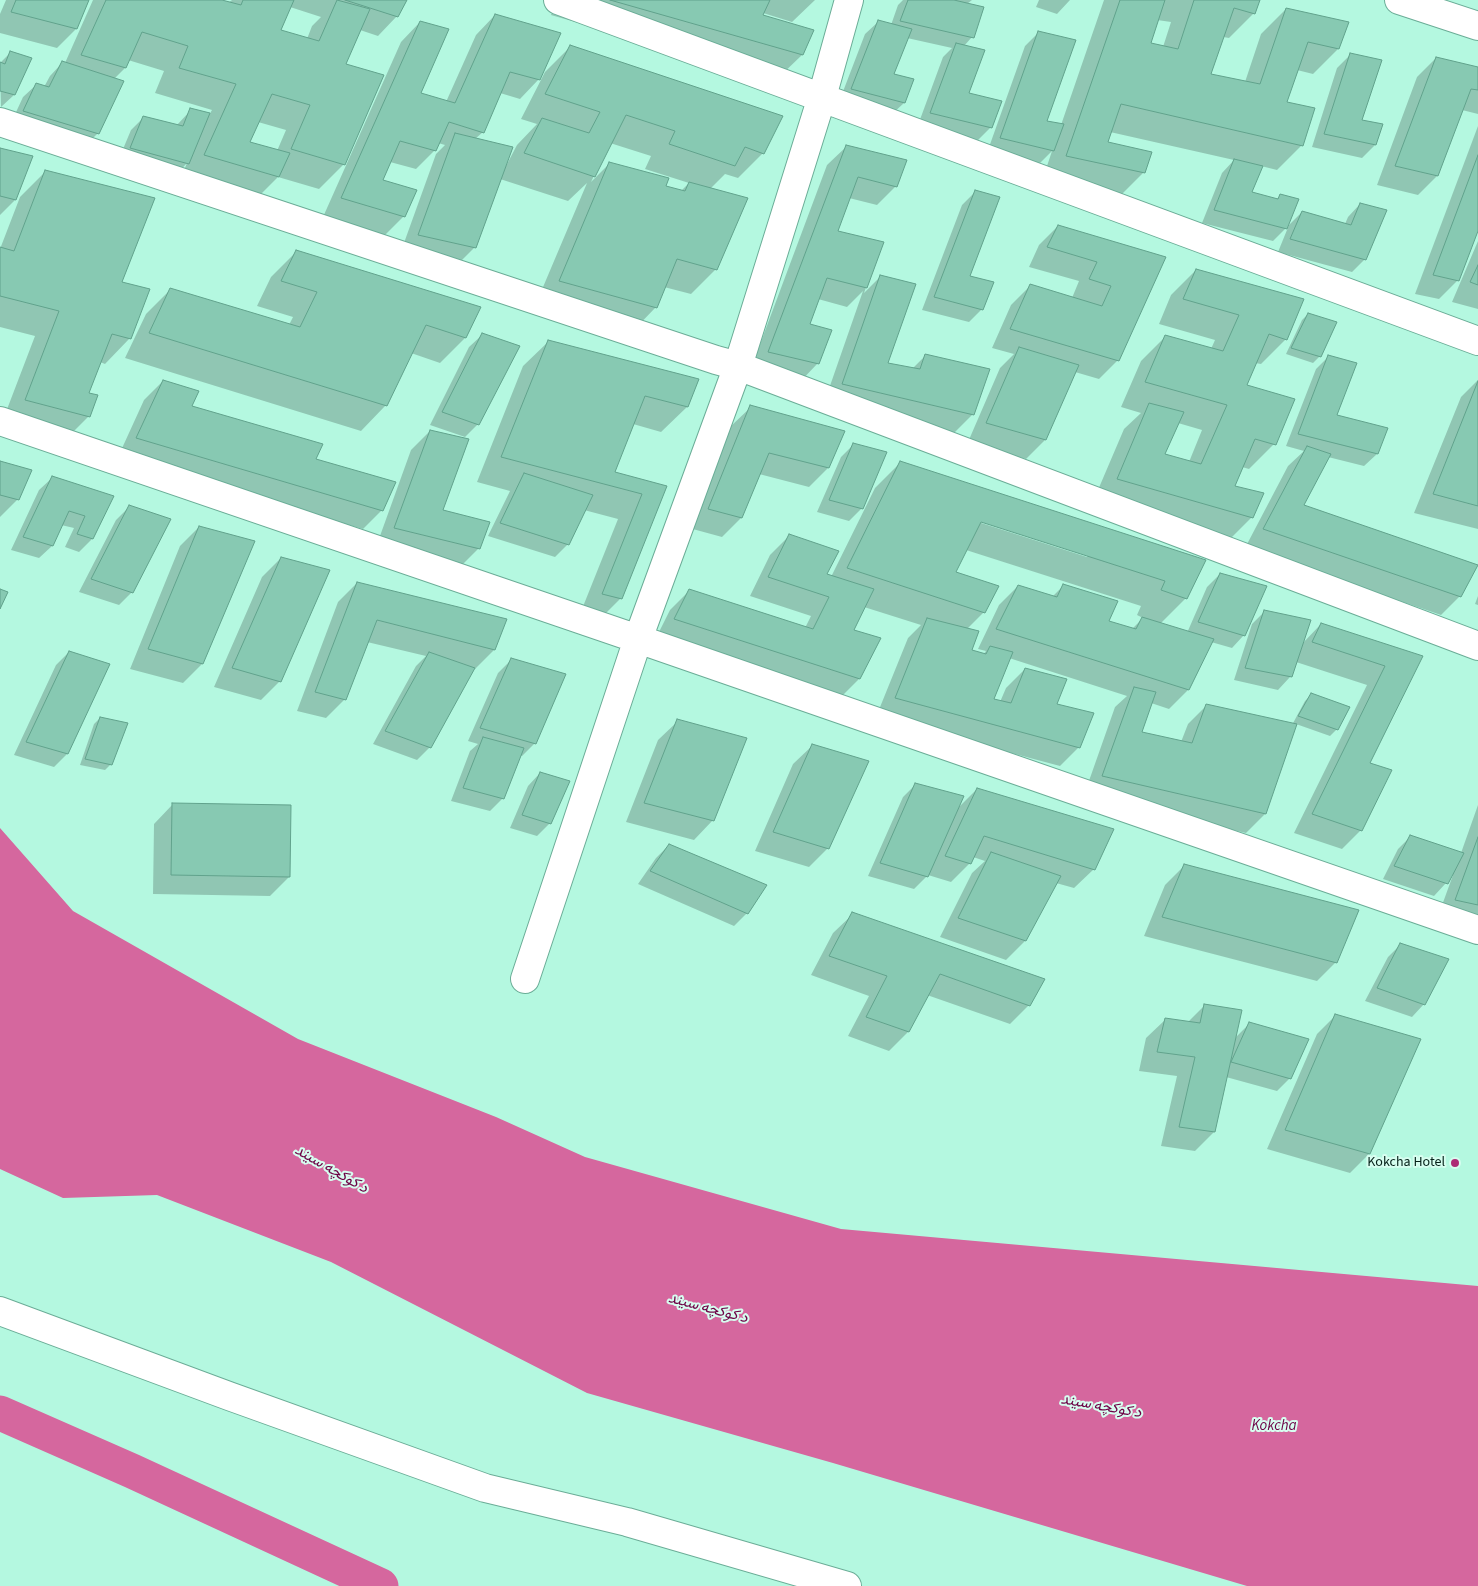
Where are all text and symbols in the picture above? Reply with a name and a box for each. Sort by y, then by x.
water label: د کوکچه سیند [291,1142,371,1198]
place label: Kokcha Hotel [1367,1155,1445,1171]
marker: Kokcha Hotel [1449,1157,1461,1169]
water label: د کوکچه سیند [666,1290,750,1328]
water label: د کوکچه سیند [1059,1391,1143,1423]
water label: Kokcha [1251,1418,1297,1436]

